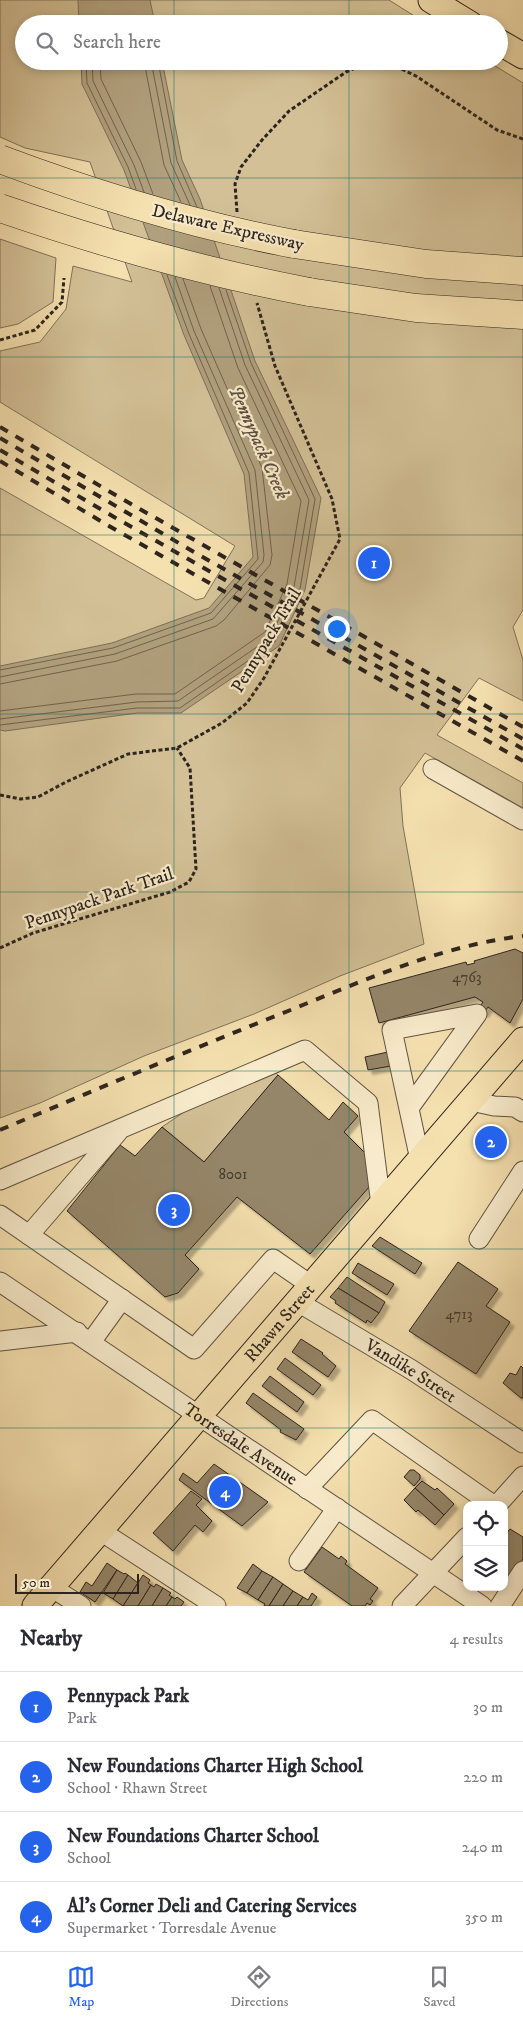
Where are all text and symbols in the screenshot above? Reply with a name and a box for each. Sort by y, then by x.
search box [15,15,508,70]
icon: search [33,29,61,57]
text: Search here [73,31,161,54]
street label: Delaware Expressway [150,200,306,256]
water label: Pennypack Creek [222,382,294,503]
pin: 1 [358,544,390,582]
street label: Pennypack Trail [227,584,307,697]
your location [324,616,350,642]
street label: Pennypack Park Trail [22,863,177,935]
house number: 4763 [452,968,482,987]
pin: 2 [475,1123,507,1161]
house number: 8001 [218,1165,248,1184]
pin: 3 [158,1191,190,1229]
street label: Rhawn Street [240,1280,320,1367]
house number: 4713 [445,1305,473,1324]
street label: Vandike Street [360,1334,460,1408]
street label: Torresdale Avenue [179,1399,301,1491]
pin: 4 [209,1473,241,1511]
map controls [463,1501,508,1591]
button: locate [463,1501,508,1546]
button: layers [463,1546,508,1591]
scale bar [15,1571,139,1594]
text: 50 m [22,1574,50,1592]
text: Nearby [20,1626,82,1652]
text: 4 results [450,1629,503,1649]
text: Pennypack Park [67,1685,189,1708]
text: 1 [33,1697,39,1717]
text: 30 m [473,1697,503,1717]
text: Park [67,1708,97,1728]
text: New Foundations Charter High School [67,1755,363,1778]
text: 2 [32,1767,40,1787]
text: 220 m [463,1767,503,1787]
text: School · Rhawn Street [67,1778,207,1798]
text: New Foundations Charter School [67,1825,319,1848]
text: 3 [33,1837,39,1857]
text: 240 m [462,1837,503,1857]
text: School [67,1848,111,1868]
text: Al's Corner Deli and Catering Services [67,1895,356,1918]
text: 4 [31,1907,41,1927]
text: 350 m [465,1907,503,1927]
text: Supermarket · Torresdale Avenue [67,1918,276,1938]
tab: Map [67,1963,95,2011]
tab: Directions [230,1963,288,2011]
tab: Saved [423,1963,456,2011]

